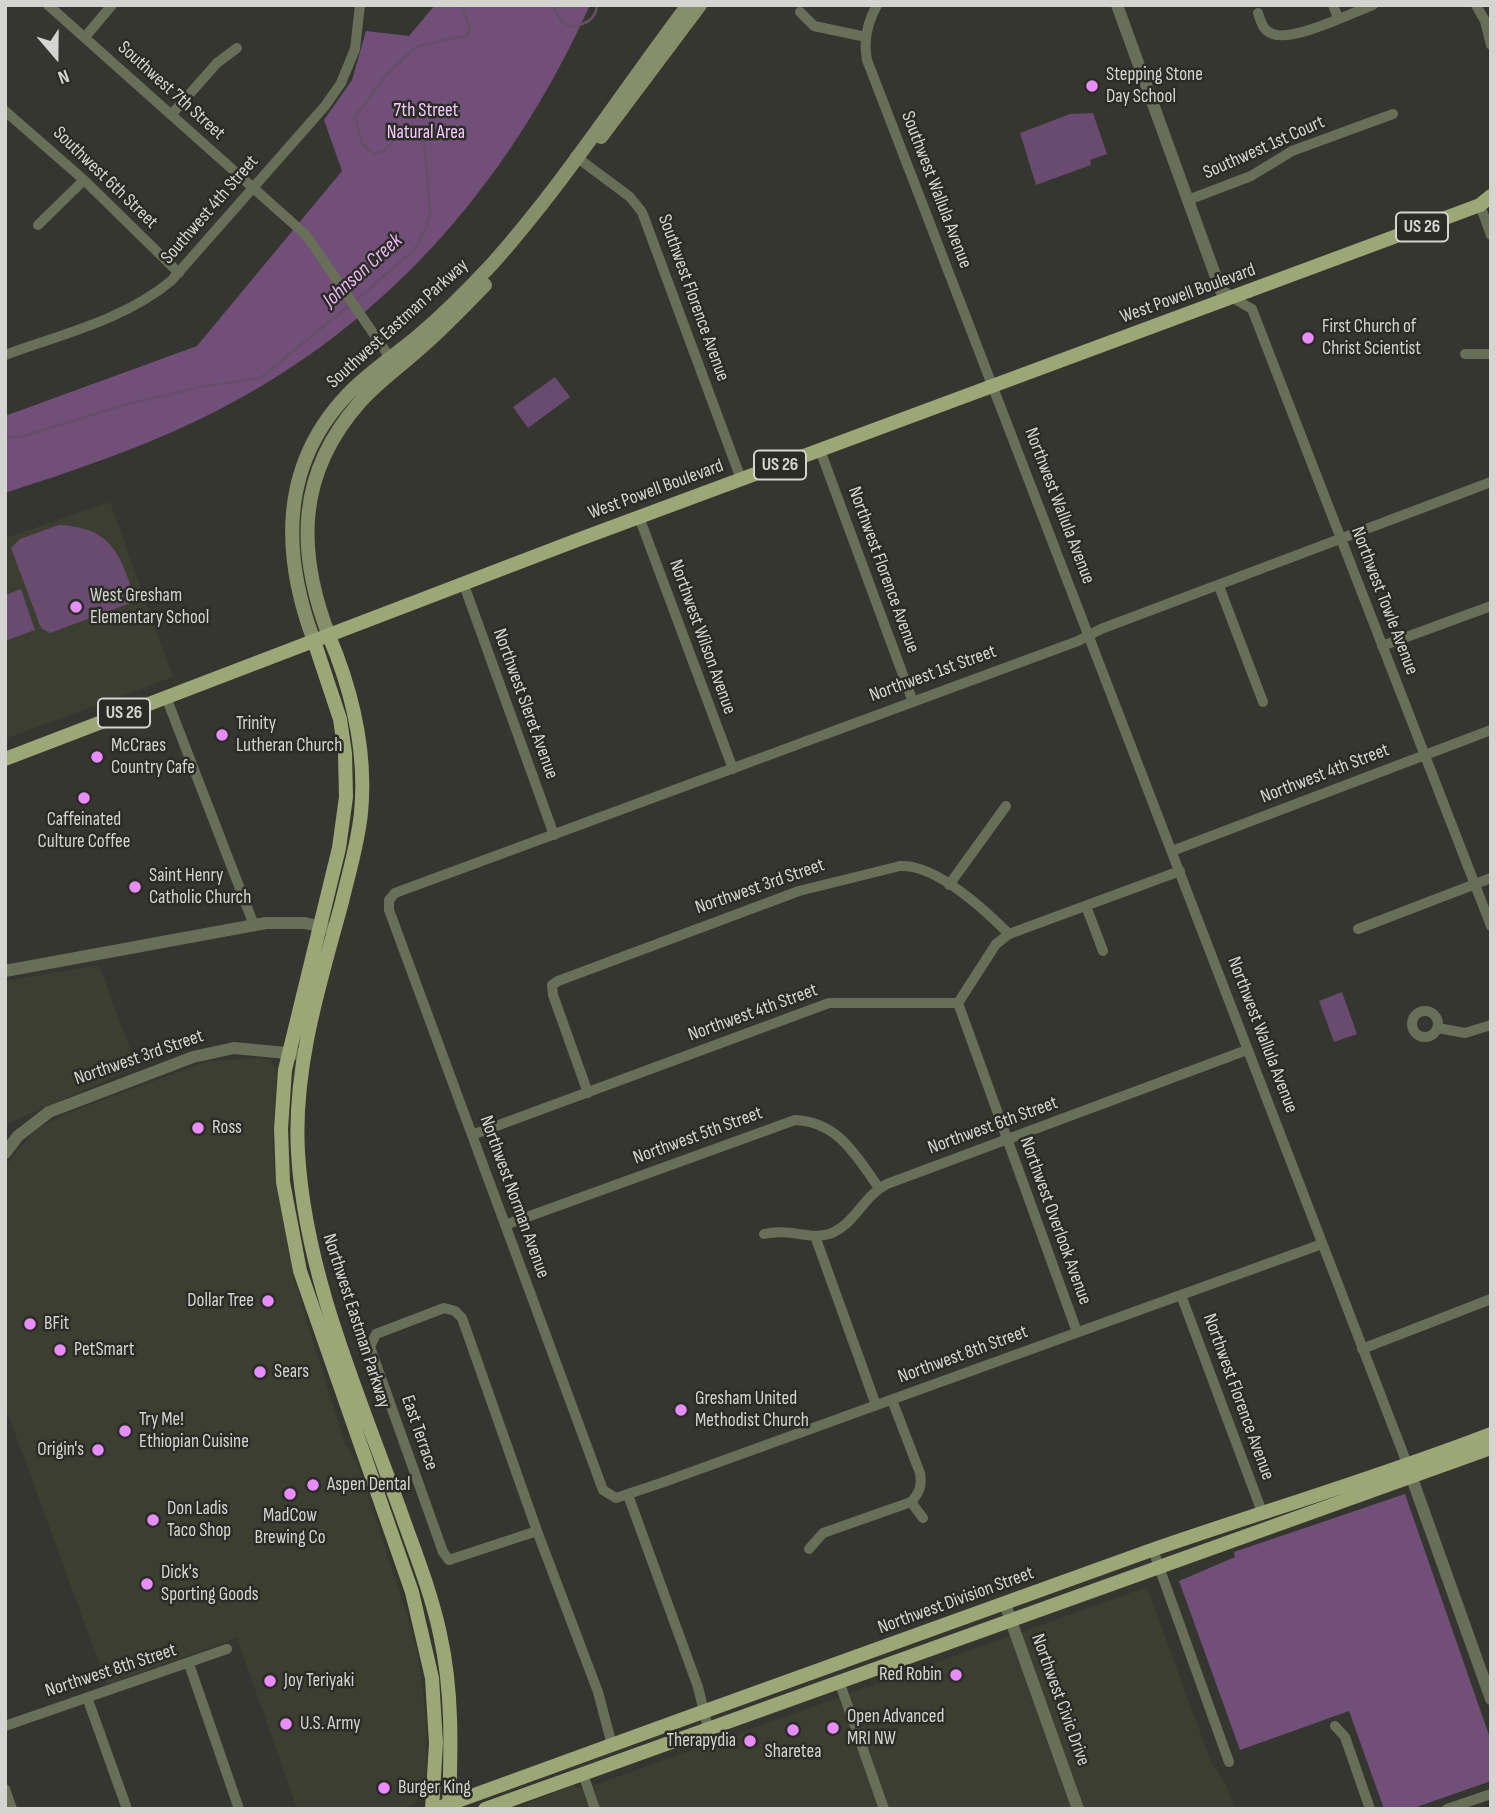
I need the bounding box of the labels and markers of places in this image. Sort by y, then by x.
place label: Stepping Stone Day School [1106,64,1203,108]
marker: Stepping Stone Day School [1084,78,1100,94]
place label: First Church of Christ Scientist [1322,316,1421,360]
marker: First Church of Christ Scientist [1300,330,1316,346]
place label: West Gresham Elementary School [90,585,209,629]
marker: West Gresham Elementary School [68,599,84,615]
place label: Trinity Lutheran Church [236,713,342,757]
marker: Trinity Lutheran Church [214,727,230,743]
place label: McCraes Country Cafe [111,735,195,779]
marker: McCraes Country Cafe [89,749,105,765]
marker: Caffeinated Culture Coffee [76,790,92,806]
place label: Caffeinated Culture Coffee [38,809,130,853]
place label: Saint Henry Catholic Church [149,865,251,909]
marker: Saint Henry Catholic Church [127,879,143,895]
place label: Ross [212,1117,242,1139]
marker: Ross [190,1120,206,1136]
place label: Dollar Tree [187,1290,254,1312]
marker: Dollar Tree [260,1293,276,1309]
place label: BFit [44,1313,69,1335]
marker: BFit [22,1316,38,1332]
place label: PetSmart [74,1339,135,1361]
marker: PetSmart [52,1342,68,1358]
place label: Sears [274,1361,309,1383]
marker: Sears [252,1364,268,1380]
place label: Gresham United Methodist Church [695,1388,809,1432]
marker: Gresham United Methodist Church [673,1402,689,1418]
place label: Try Me! Ethiopian Cuisine [139,1409,249,1453]
marker: Try Me! Ethiopian Cuisine [117,1423,133,1439]
place label: Origin's [37,1439,84,1461]
marker: Origin's [90,1442,106,1458]
place label: Aspen Dental [327,1474,410,1496]
marker: Aspen Dental [305,1477,321,1493]
marker: MadCow Brewing Co [282,1486,298,1502]
place label: Don Ladis Taco Shop [167,1498,231,1542]
place label: MadCow Brewing Co [254,1505,326,1549]
marker: Don Ladis Taco Shop [145,1512,161,1528]
place label: Dick's Sporting Goods [161,1562,259,1606]
marker: Dick's Sporting Goods [139,1576,155,1592]
place label: Red Robin [879,1664,942,1686]
marker: Red Robin [948,1667,964,1683]
place label: Joy Teriyaki [284,1670,354,1692]
marker: Joy Teriyaki [262,1673,278,1689]
place label: Open Advanced MRI NW [847,1706,944,1750]
place label: U.S. Army [300,1713,361,1735]
marker: U.S. Army [278,1716,294,1732]
marker: Open Advanced MRI NW [825,1720,841,1736]
marker: Sharetea [785,1722,801,1738]
place label: Therapydia [667,1730,736,1752]
marker: Therapydia [742,1733,758,1749]
place label: Sharetea [765,1741,821,1763]
place label: Burger King [398,1777,471,1799]
marker: Burger King [376,1780,392,1796]

